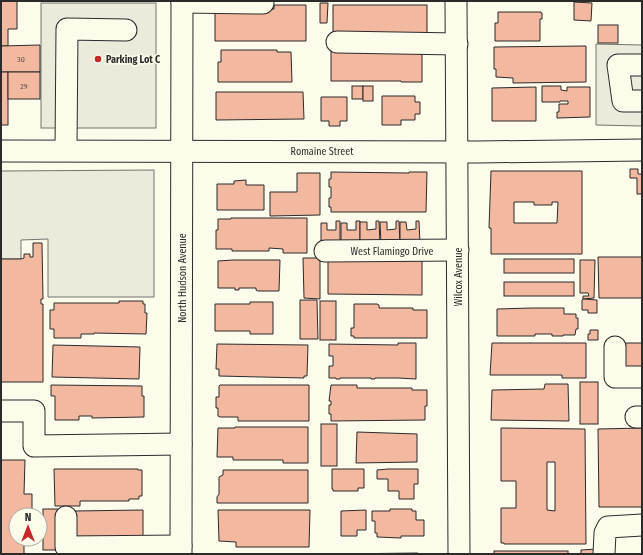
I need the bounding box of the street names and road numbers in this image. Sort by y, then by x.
street label: Romaine Street [291,146,354,158]
street label: North Hudson Avenue [177,233,189,323]
street label: West Flamingo Drive [351,246,433,258]
street label: Wilcox Avenue [453,248,465,306]

